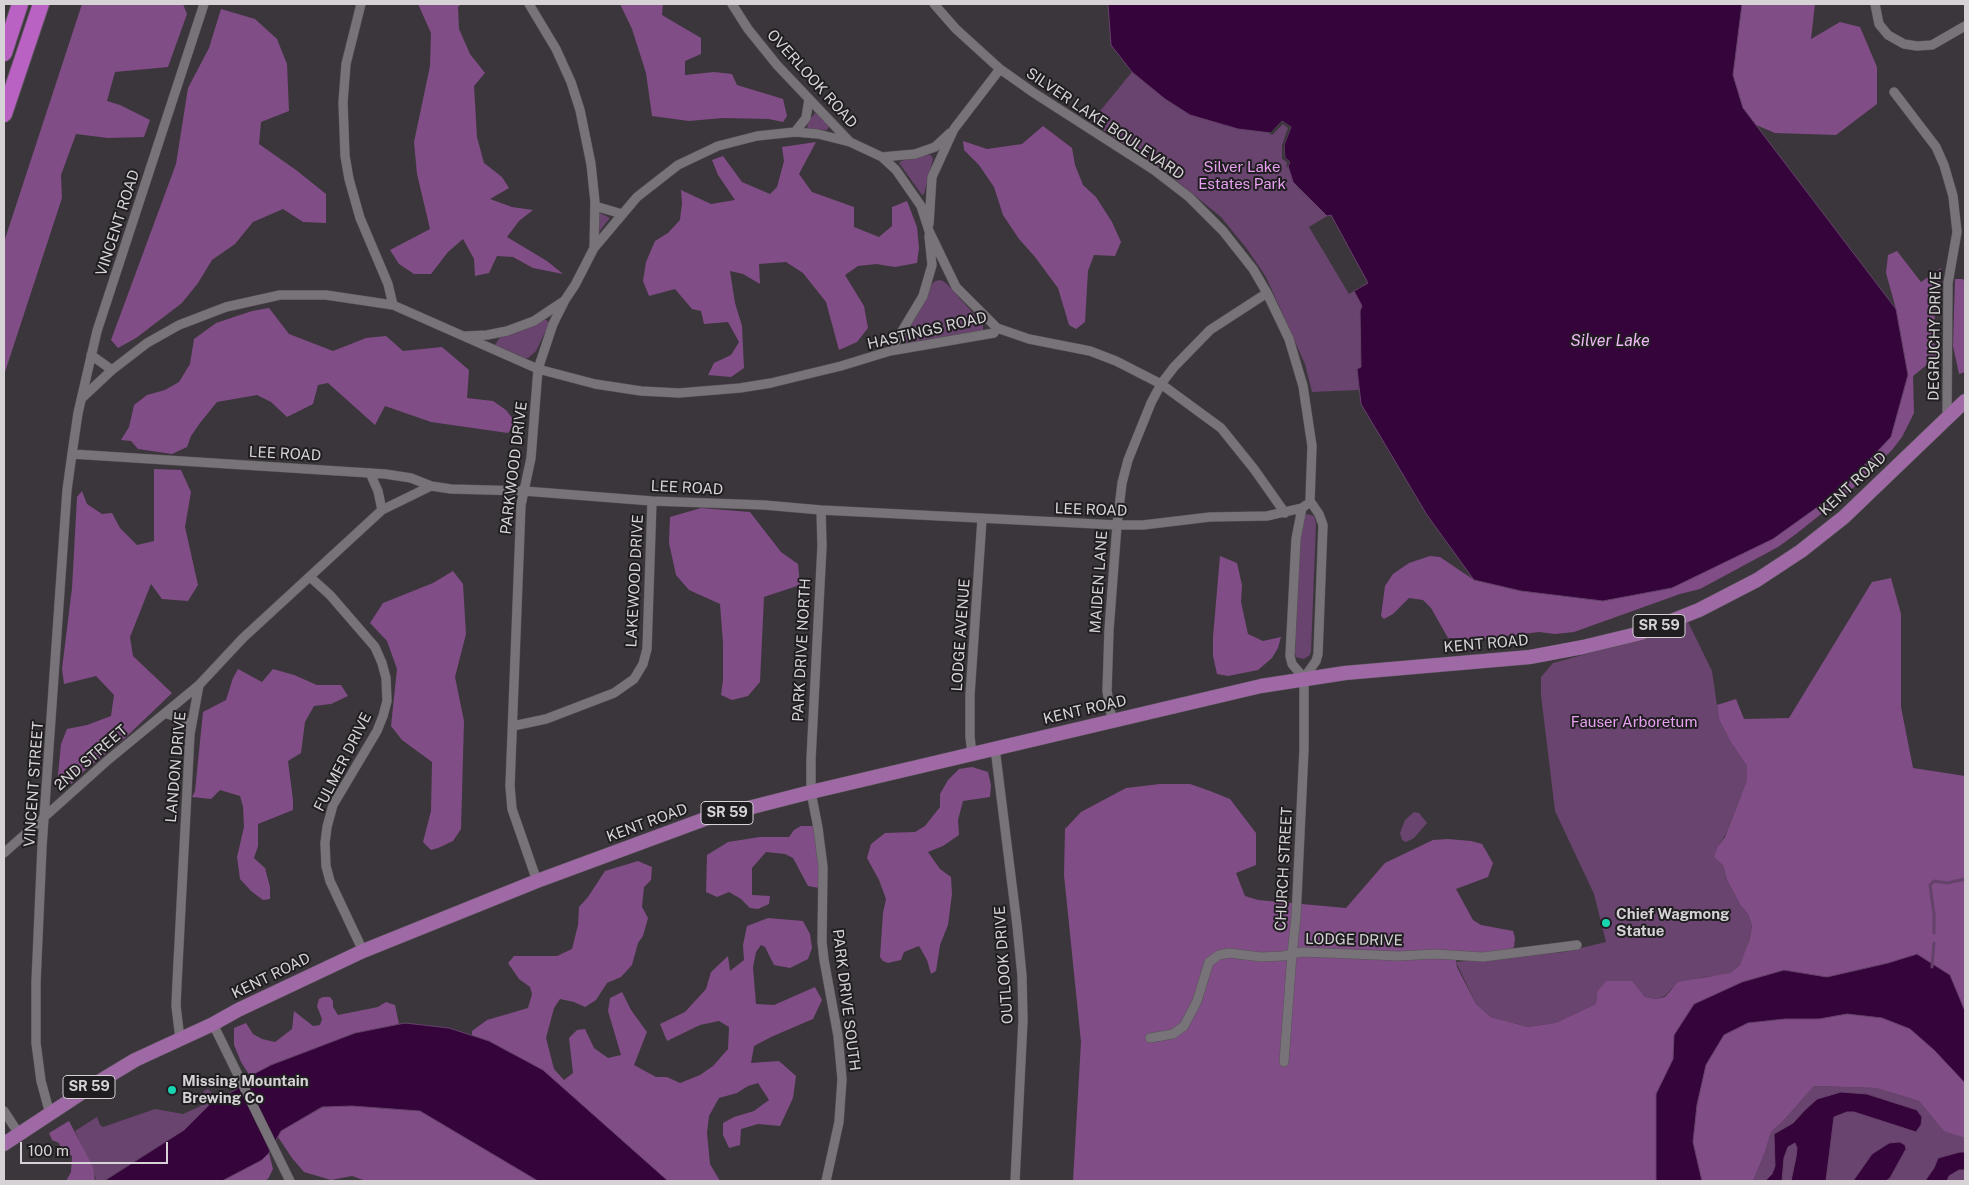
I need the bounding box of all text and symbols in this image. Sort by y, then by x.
street label: OVERLOOK ROAD [763,26,861,132]
street label: SILVER LAKE BOULEVARD [1023,64,1187,184]
park label: Silver Lake Estates Park [1198,158,1286,193]
street label: VINCENT ROAD [92,168,144,278]
street label: DEGRUCHY DRIVE [1925,271,1945,401]
street label: HASTINGS ROAD [865,308,989,354]
water label: Silver Lake [1570,331,1650,351]
street label: PARKWOOD DRIVE [497,400,531,536]
street label: LEE ROAD [248,443,322,465]
street label: KENT ROAD [1816,448,1890,520]
street label: LEE ROAD [650,477,724,499]
street label: LEE ROAD [1054,500,1128,520]
street label: LAKEWOOD DRIVE [623,514,647,648]
street label: MAIDEN LANE [1086,530,1112,634]
street label: PARK DRIVE NORTH [789,578,815,722]
street label: LODGE AVENUE [948,578,974,692]
road number: SR 59 [1633,614,1685,638]
street label: KENT ROAD [1443,631,1529,657]
street label: KENT ROAD [1042,692,1128,728]
street label: FULMER DRIVE [310,709,376,815]
street label: LANDON DRIVE [162,711,190,823]
park label: Fauser Arboretum [1571,713,1697,731]
street label: VINCENT STREET [21,721,47,847]
street label: 2ND STREET [51,721,131,795]
street label: KENT ROAD [604,800,690,846]
road number: SR 59 [701,801,753,824]
street label: CHURCH STREET [1272,806,1296,932]
street label: OUTLOOK DRIVE [991,905,1017,1025]
place label: Chief Wagmong Statue [1616,905,1729,940]
marker: Chief Wagmong Statue [1600,917,1612,929]
street label: PARK DRIVE SOUTH [828,928,864,1072]
street label: LODGE DRIVE [1305,930,1403,950]
street label: KENT ROAD [229,949,313,1003]
place label: Missing Mountain Brewing Co [182,1072,309,1107]
road number: SR 59 [63,1076,115,1098]
marker: Missing Mountain Brewing Co [166,1084,178,1096]
scale bar [22,1132,170,1164]
text: 100 m [28,1142,69,1159]

